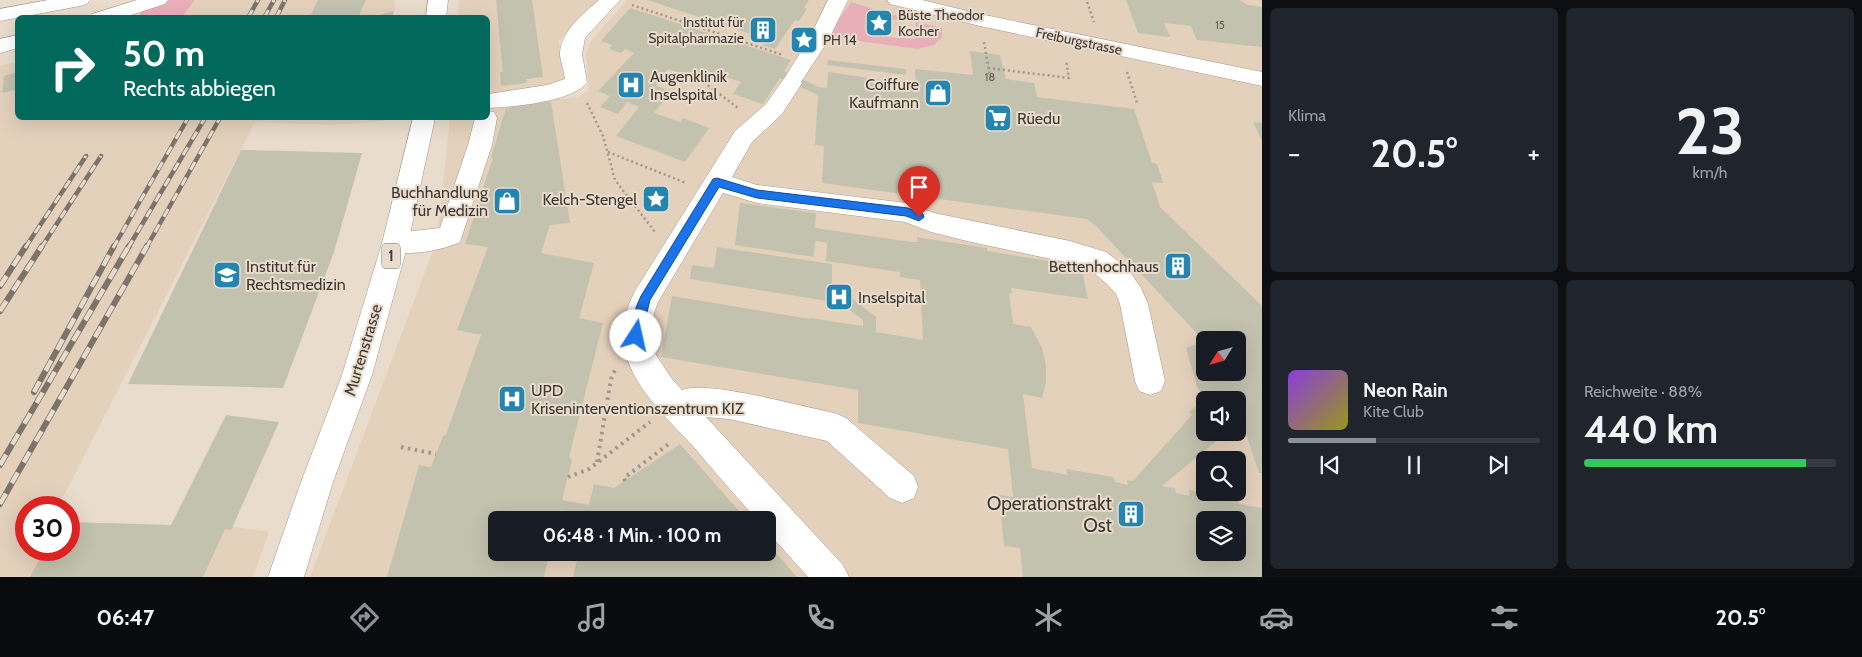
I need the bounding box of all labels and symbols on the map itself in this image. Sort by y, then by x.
place label: Büste Theodor Kocher [898,6,985,40]
place icon: Büste Theodor Kocher [864,8,894,38]
place label: Institut für Spitalpharmazie [648,13,745,47]
building icon: Institut für Spitalpharmazie [748,15,778,45]
house number: 15 [1215,18,1225,32]
street label: Freiburgstrasse [1034,23,1124,59]
place icon: PH 14 [789,25,819,55]
place label: PH 14 [823,31,857,49]
place label: Augenklinik Inselspital [650,67,728,104]
hospital icon: Augenklinik Inselspital [616,70,646,100]
house number: 18 [985,70,995,84]
place label: Coiffure Kaufmann [849,75,919,112]
shop icon: Coiffure Kaufmann [923,78,953,108]
supermarket icon: Rüedu [983,103,1013,133]
place label: Rüedu [1017,109,1060,128]
pin [898,166,940,217]
place label: Buchhandlung für Medizin [391,183,489,220]
place icon: Kelch-Stengel [641,184,671,214]
shop icon: Buchhandlung für Medizin [492,186,522,216]
place label: Kelch-Stengel [543,190,637,209]
road number: 1 [382,244,400,268]
building icon: Bettenhochhaus [1163,251,1193,281]
place label: Institut für Rechtsmedizin [246,257,346,294]
place label: Bettenhochhaus [1049,257,1159,276]
school or university icon: Institut für Rechtsmedizin [212,260,242,290]
hospital icon: Inselspital [824,282,854,312]
place label: Inselspital [858,288,925,307]
street label: Murtenstrasse [340,302,386,398]
position arrow [609,309,661,361]
north arrow [1196,331,1246,381]
place label: UPD Kriseninterventionszentrum KIZ [531,381,744,418]
hospital icon: UPD Kriseninterventionszentrum KIZ [497,384,527,414]
place label: Operationstrakt Ost [987,492,1113,537]
speed limit sign: 30 [15,496,80,561]
building icon: Operationstrakt Ost [1116,499,1146,529]

